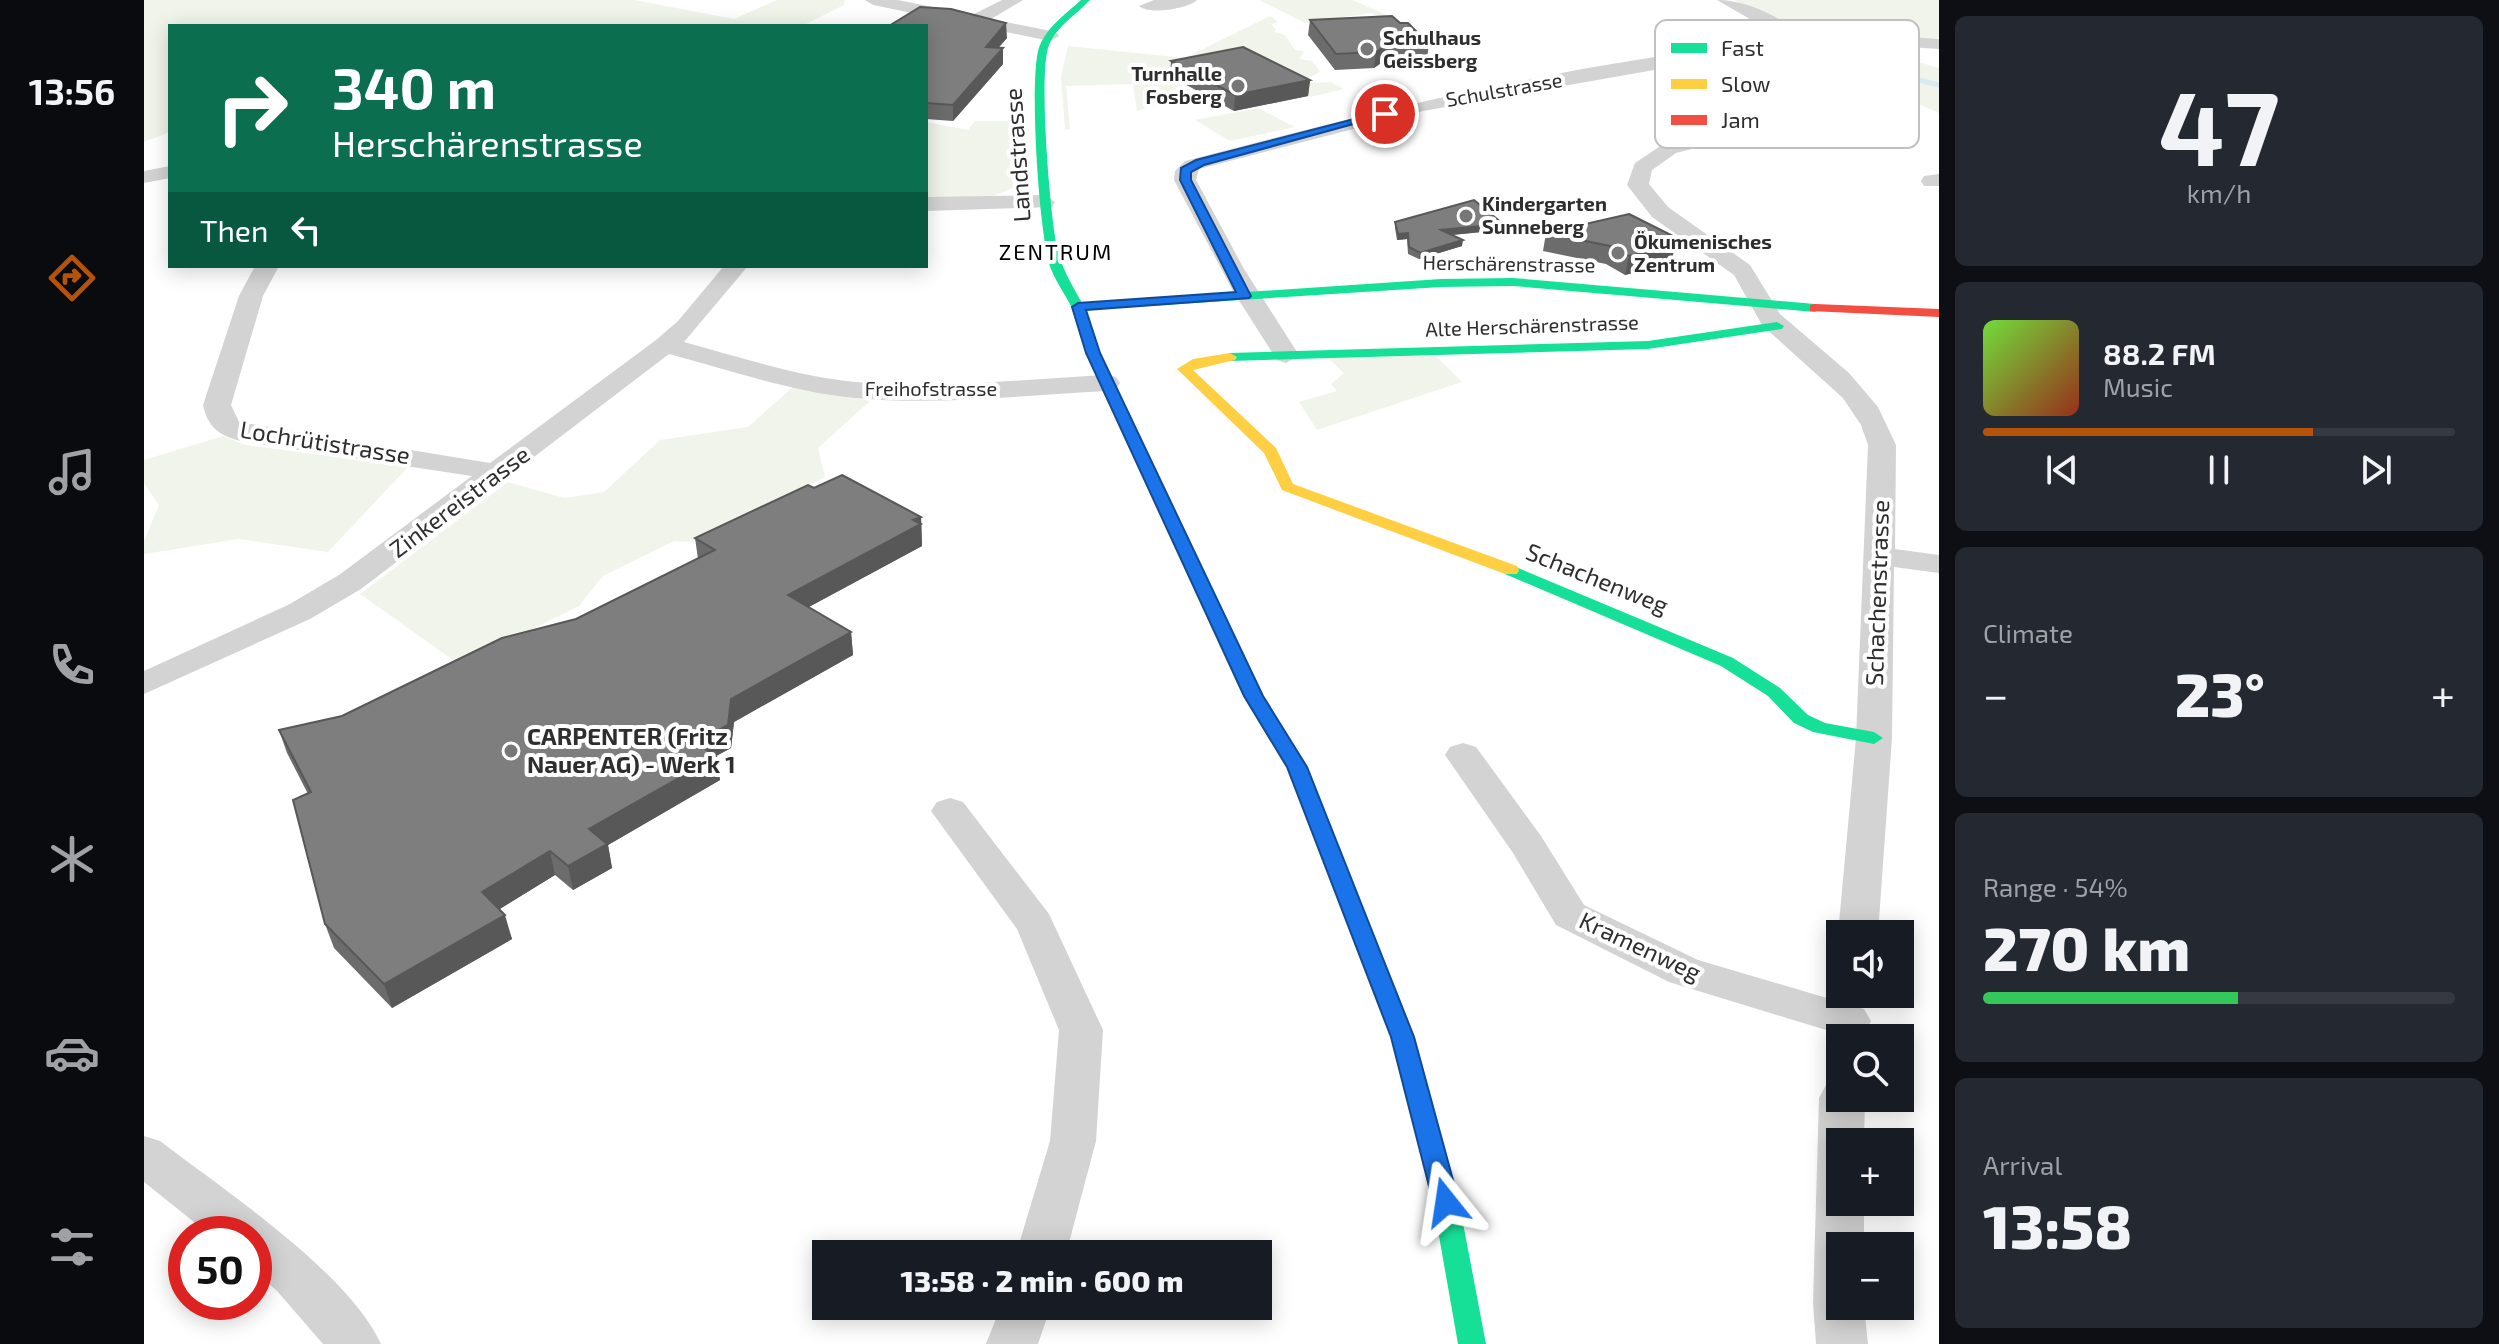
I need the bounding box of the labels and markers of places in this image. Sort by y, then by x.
place label: Schulhaus Geissberg [1383,25,1481,72]
marker: Schulhaus Geissberg [1358,40,1376,58]
place label: Turnhalle Fosberg [1131,61,1222,108]
marker: Turnhalle Fosberg [1229,77,1247,95]
pin [1351,80,1419,148]
place label: Kindergarten Sunneberg [1482,191,1607,238]
marker: Kindergarten Sunneberg [1457,207,1475,225]
place label: Ökumenisches Zentrum [1634,229,1772,276]
marker: Ökumenisches Zentrum [1609,244,1627,262]
place label: CARPENTER (Fritz Nauer AG) - Werk 1 [527,721,736,778]
marker: CARPENTER (Fritz Nauer AG) - Werk 1 [502,742,520,760]

